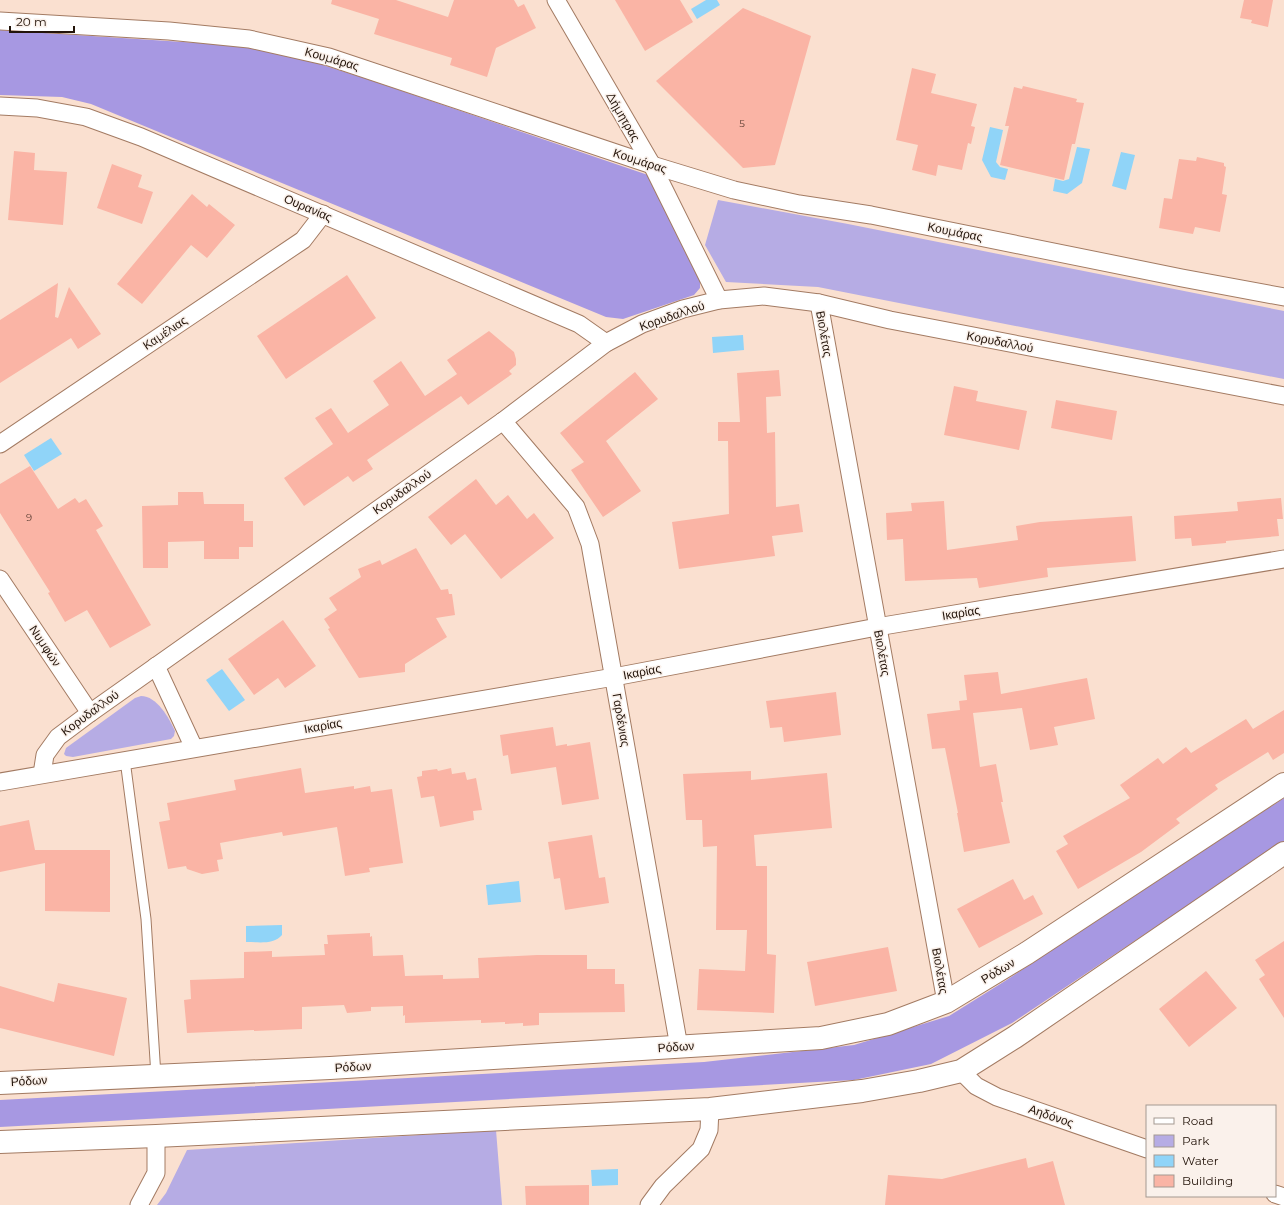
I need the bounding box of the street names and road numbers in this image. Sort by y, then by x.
street label: Κουμάρας [303,44,361,73]
street label: Δήμητρας [603,89,644,144]
street label: Κουμάρας [611,145,669,176]
street label: Ουρανίας [282,191,335,225]
street label: Κουμάρας [926,219,984,244]
street label: Κορυδαλλού [637,297,706,334]
street label: Βιολέτας [813,310,836,358]
street label: Καμέλιας [140,312,190,353]
street label: Κορυδαλλού [965,328,1035,355]
street label: Κορυδαλλού [370,466,434,517]
street label: Ικαρίας [941,602,981,623]
street label: Νυμφών [26,622,65,669]
street label: Βιολέτας [871,629,894,677]
street label: Ικαρίας [622,660,662,683]
street label: Κορυδαλλού [58,687,122,739]
street label: Γαρδένιας [609,692,634,748]
street label: Ικαρίας [303,715,343,736]
street label: Βιολέτας [929,947,952,995]
street label: Ρόδων [978,955,1017,986]
street label: Ρόδων [657,1038,695,1055]
street label: Ρόδων [334,1058,372,1075]
street label: Ρόδων [10,1072,48,1089]
street label: Αηδόνος [1027,1101,1076,1130]

